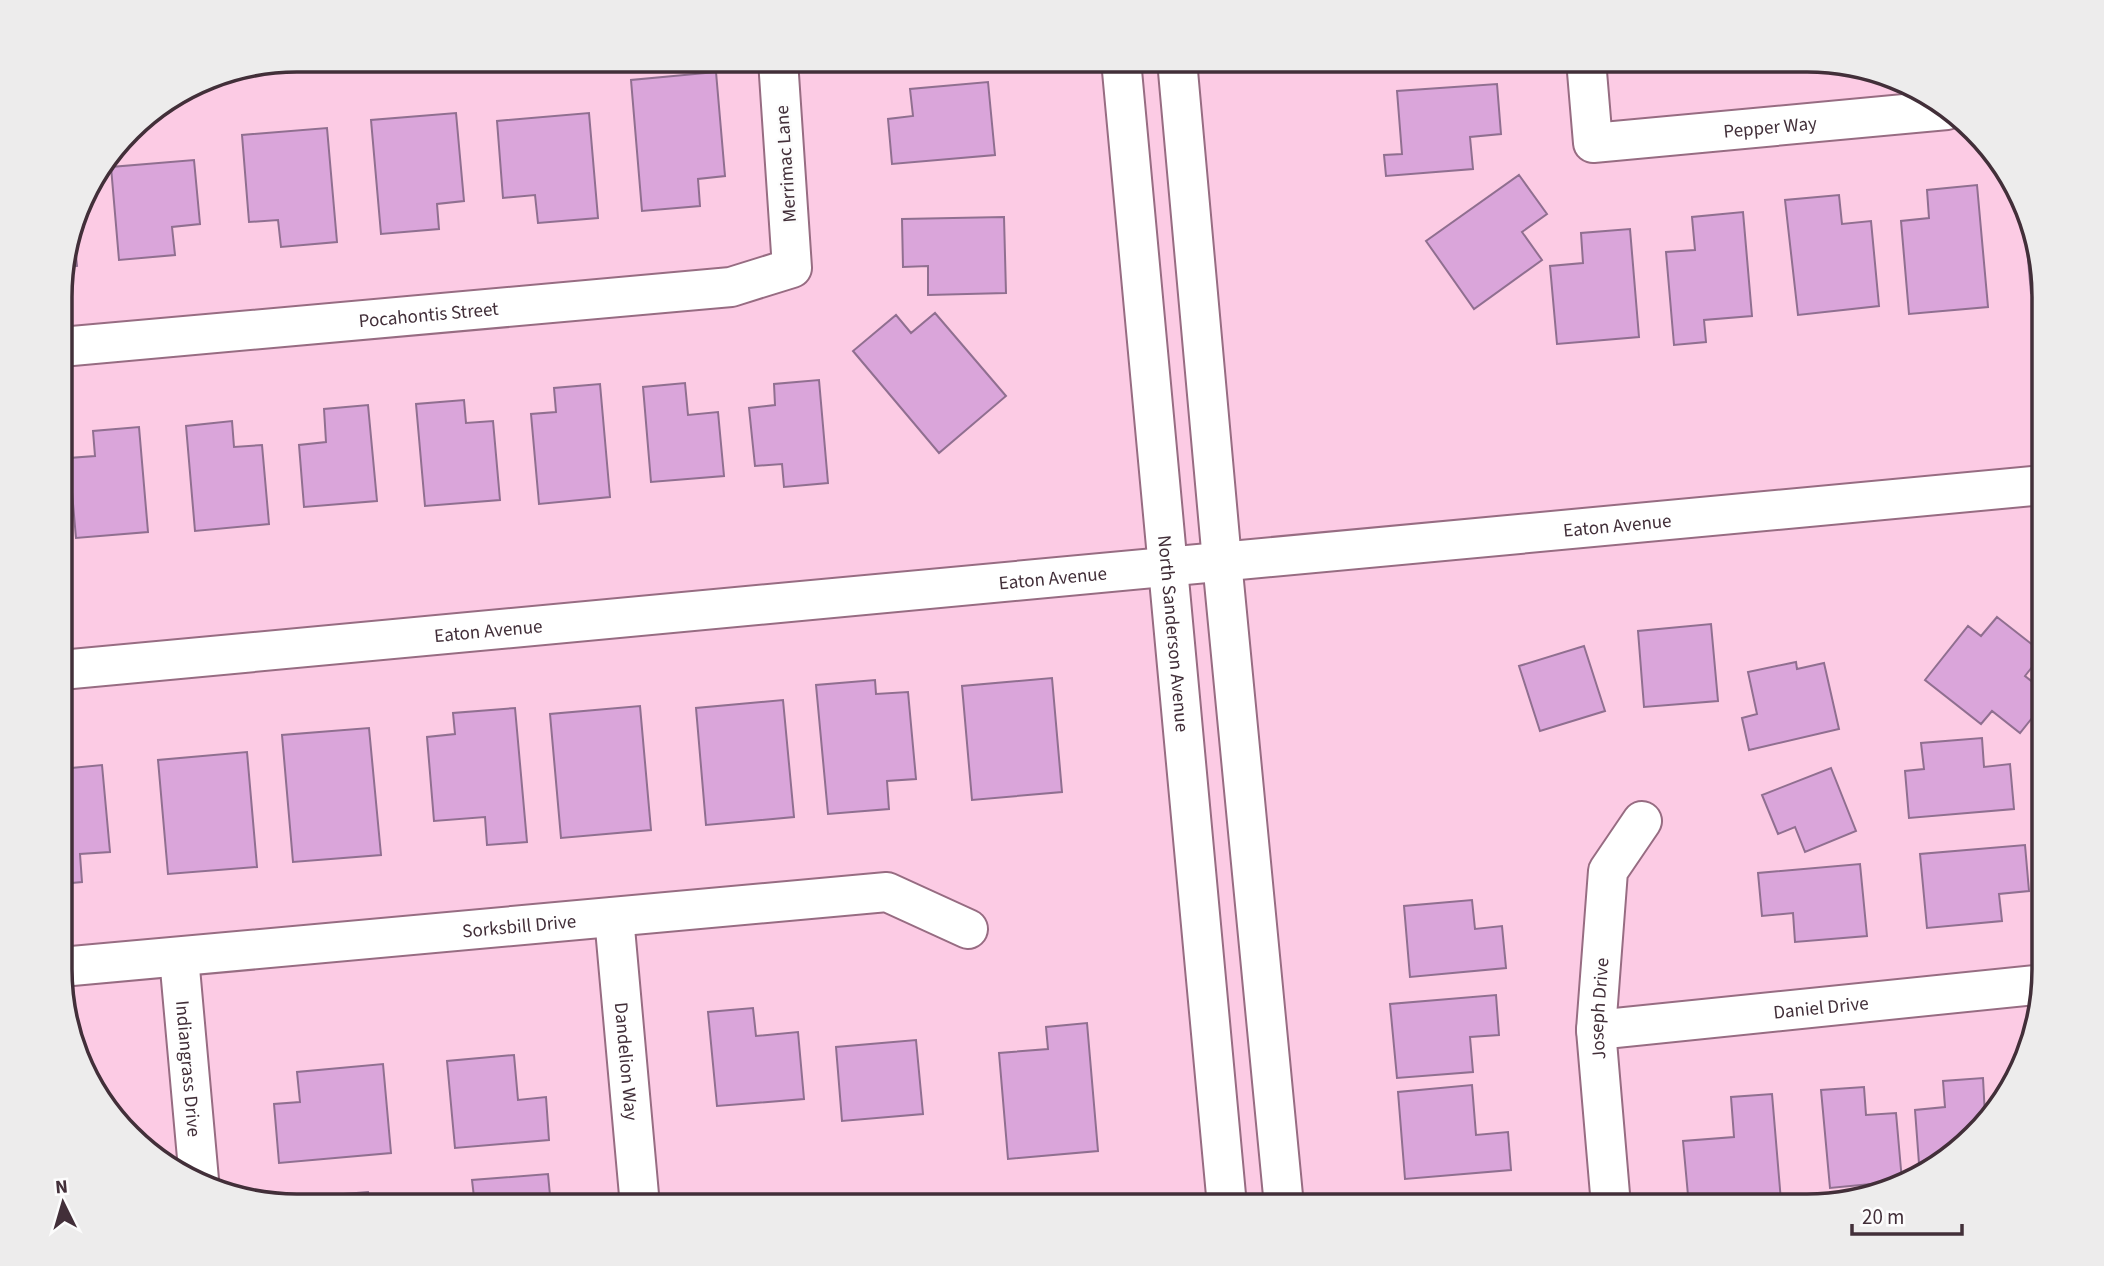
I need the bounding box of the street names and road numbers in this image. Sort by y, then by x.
street label: Merrimac Lane [769,104,804,223]
street label: Pepper Way [1722,110,1818,146]
street label: Pocahontis Street [358,296,500,335]
street label: Eaton Avenue [1562,508,1673,545]
street label: North Sanderson Avenue [1150,534,1195,733]
street label: Eaton Avenue [997,560,1108,597]
street label: Eaton Avenue [433,613,544,650]
street label: Sorksbill Drive [461,908,577,946]
street label: Joseph Drive [1584,957,1616,1061]
street label: Daniel Drive [1772,990,1870,1027]
street label: Indiangrass Drive [168,999,207,1138]
street label: Dandelion Way [607,1001,644,1122]

